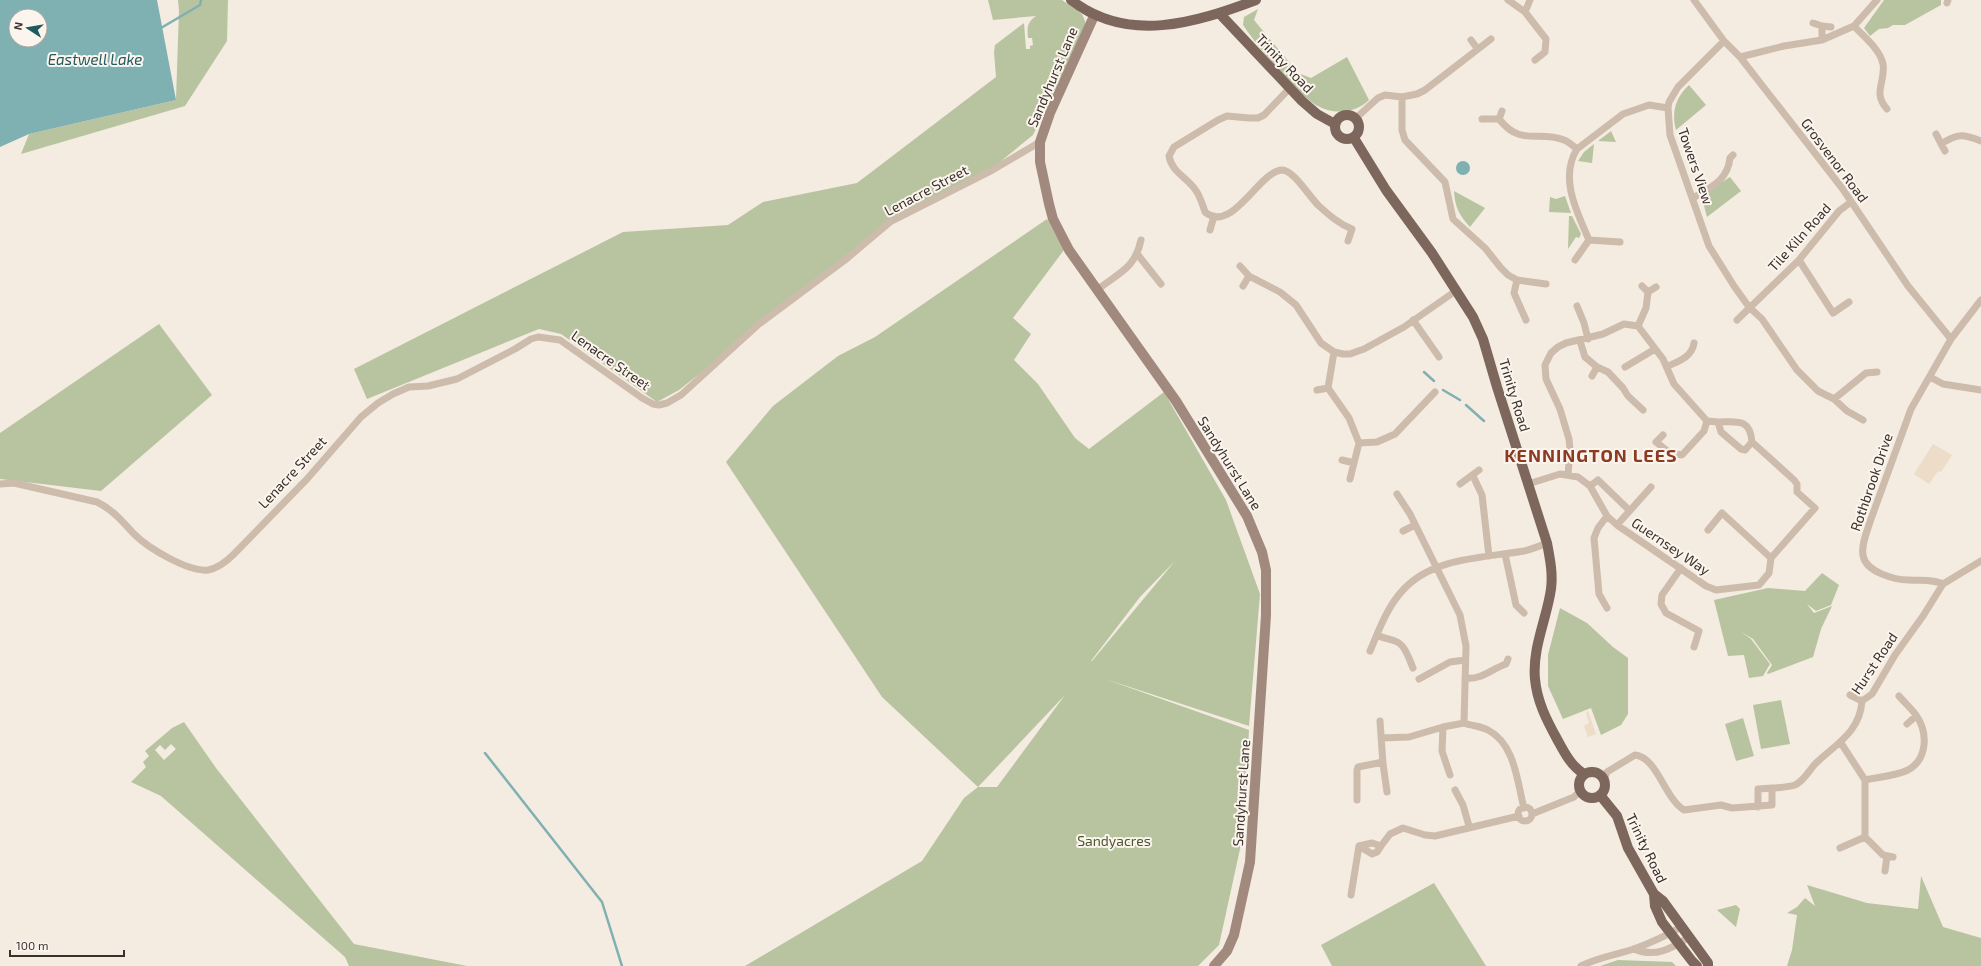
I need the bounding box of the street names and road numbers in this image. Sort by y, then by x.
street label: Sandyhurst Lane [1023,24,1081,130]
street label: Trinity Road [1253,30,1317,96]
street label: Grosvenor Road [1798,115,1872,205]
street label: Towers View [1675,125,1717,207]
street label: Lenacre Street [881,161,971,219]
street label: Tile Kiln Road [1764,199,1834,275]
street label: Lenacre Street [568,327,654,393]
street label: Trinity Road [1496,356,1534,434]
street label: Sandyhurst Lane [1194,413,1266,513]
street label: Rothbrook Drive [1846,431,1896,533]
street label: Lenacre Street [254,432,330,512]
street label: Guernsey Way [1629,514,1714,579]
street label: Hurst Road [1847,629,1901,697]
street label: Sandyhurst Lane [1229,739,1253,847]
street label: Trinity Road [1623,810,1671,886]

